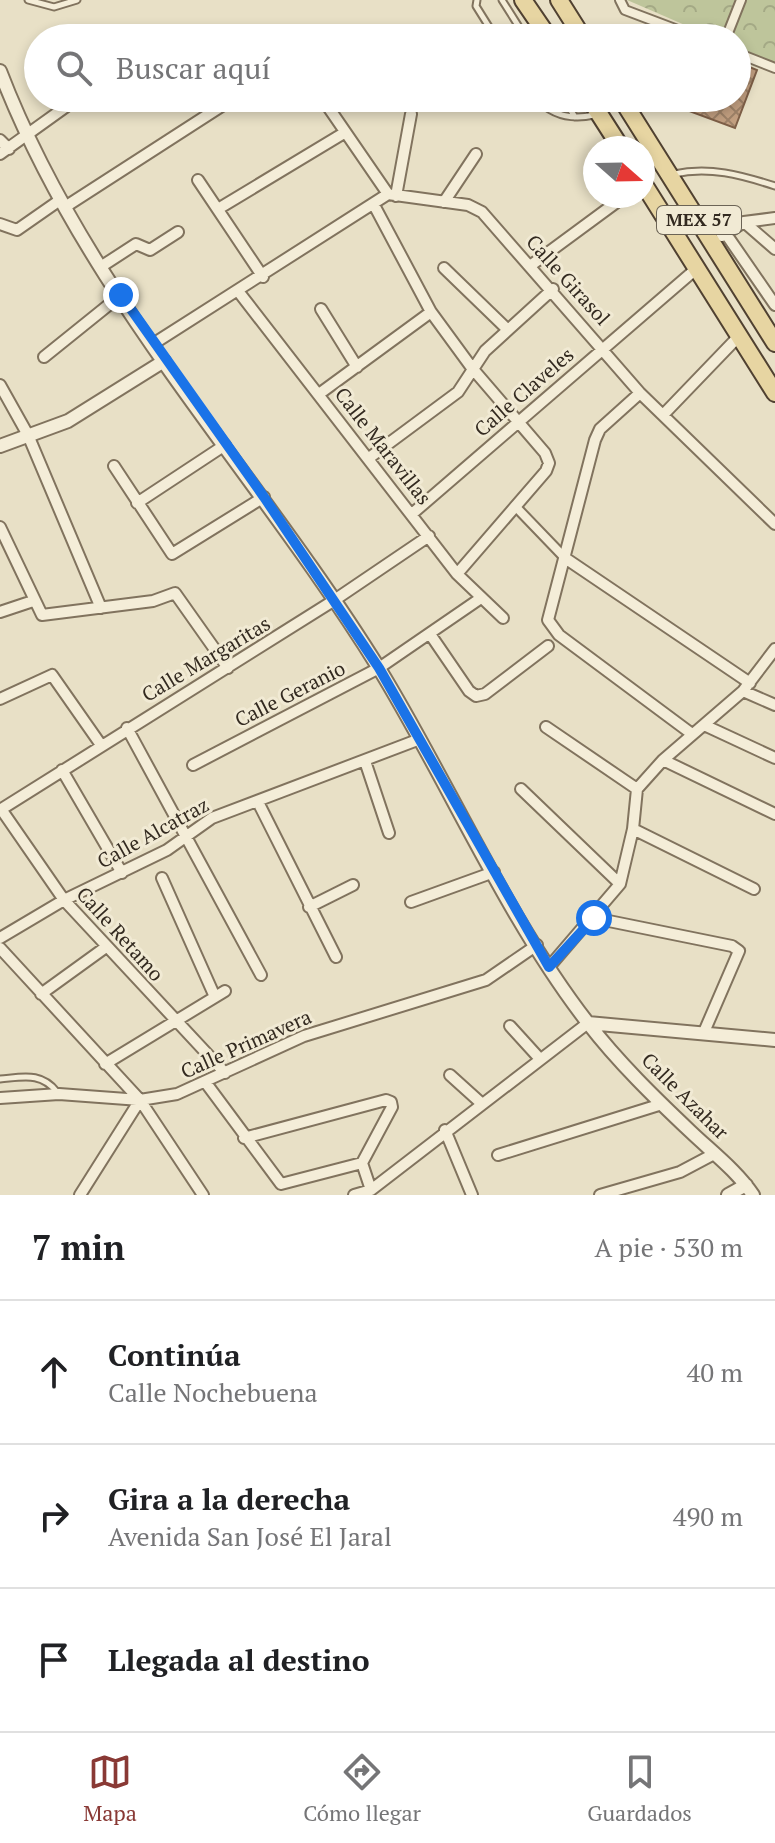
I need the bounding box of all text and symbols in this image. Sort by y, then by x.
search box [24,24,751,112]
icon: search [52,46,96,90]
text: Buscar aquí [116,48,270,88]
north arrow [583,136,655,208]
road number: MEX 57 [657,206,741,234]
street label: Calle Girasol [520,229,616,331]
route end [103,277,139,313]
street label: Calle Claveles [468,341,579,442]
street label: Calle Maravillas [329,381,438,510]
street label: Calle Margaritas [136,610,275,708]
street label: Calle Geranio [230,654,350,733]
street label: Calle Alcatraz [92,791,213,874]
street label: Calle Retamo [71,881,170,987]
route start [576,900,612,936]
street label: Calle Primavera [176,1003,315,1084]
street label: Calle Azahar [636,1046,735,1145]
text: 7 min [32,1225,125,1270]
text: A pie · 530 m [595,1230,743,1264]
text: Continúa [108,1335,241,1375]
icon: ahead [32,1350,76,1394]
text: 40 m [687,1355,743,1389]
text: Calle Nochebuena [108,1375,318,1409]
text: Gira a la derecha [108,1479,350,1519]
icon: right [32,1494,76,1538]
text: 490 m [673,1499,743,1533]
text: Avenida San José El Jaral [108,1519,392,1553]
icon: arrive [32,1638,76,1682]
text: Llegada al destino [108,1640,369,1680]
tab: Mapa [83,1750,137,1827]
tab: Cómo llegar [303,1750,421,1827]
tab: Guardados [587,1750,692,1827]

